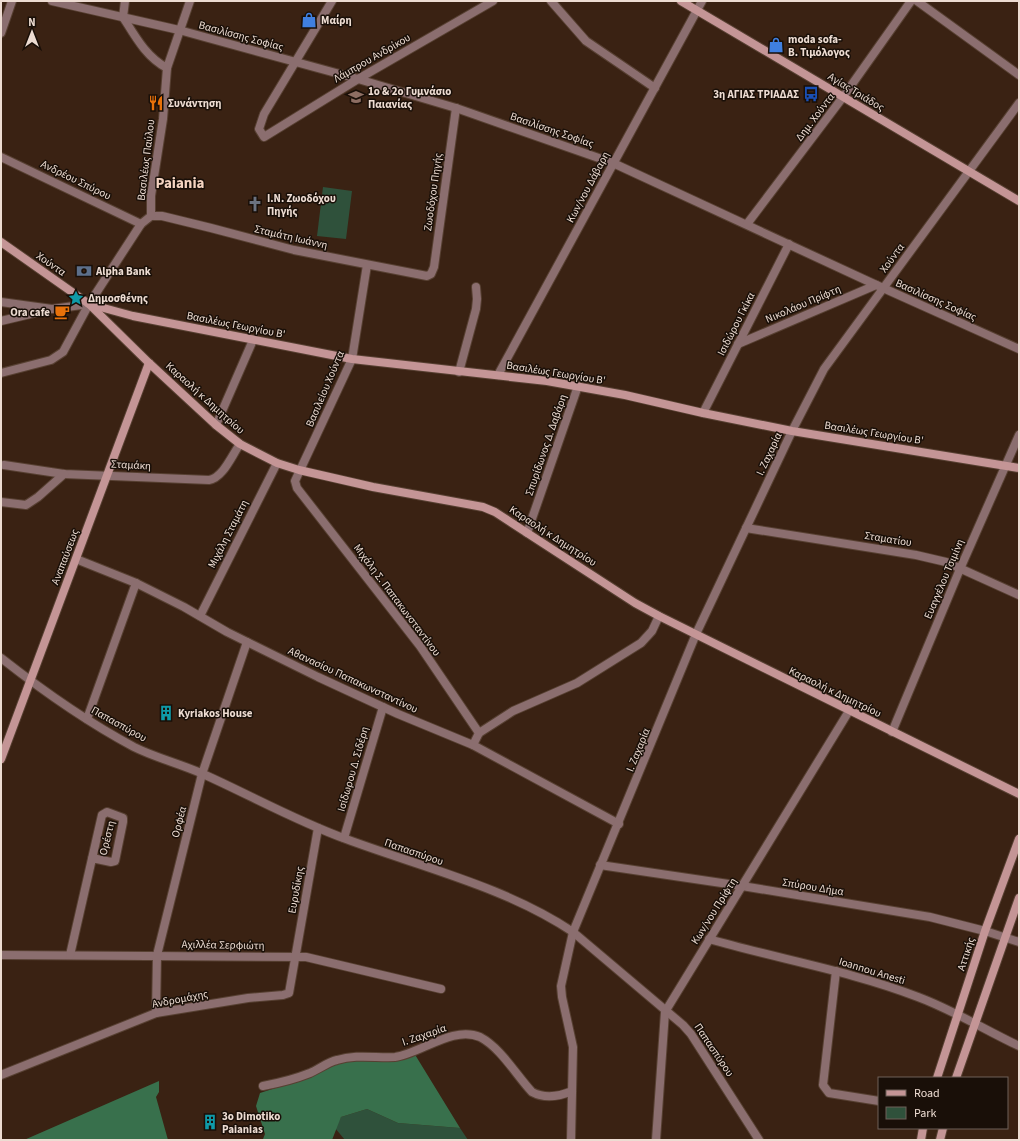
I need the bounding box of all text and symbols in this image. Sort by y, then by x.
shop icon: Μαίρη [300,11,318,29]
north arrow [12,12,52,52]
place label: Μαίρη [321,13,352,28]
text: N [28,15,36,30]
street label: Βασιλίσσης Σοφίας [197,17,285,55]
street label: Λάμπρου Ανδρίκου [331,30,413,86]
place label: moda sofa- Β. Τιμόλογος [788,32,850,60]
shop icon: moda sofa- Β. Τιμόλογος [767,36,785,54]
street label: Αγίας Τριάδος [825,69,887,115]
place label: 1ο & 2ο Γυμνάσιο Παιανίας [368,84,451,112]
bus stop icon: 3η ΑΓΙΑΣ ΤΡΙΑΔΑΣ [802,85,820,103]
place label: 3η ΑΓΙΑΣ ΤΡΙΑΔΑΣ [713,87,799,102]
school or university icon: 1ο & 2ο Γυμνάσιο Παιανίας [347,88,365,106]
street label: Δημ. Χούντα [792,90,838,144]
restaurant icon: Συνάντηση [147,94,165,112]
place label: Συνάντηση [168,96,222,111]
street label: Βασιλίσσης Σοφίας [508,109,596,151]
street label: Βασιλέως Παύλου [134,118,158,202]
street label: Κων/νου Δάβαρη [563,149,613,225]
street label: Ζωοδόχου Πηγής [420,152,446,232]
street label: Ανδρέου Σπύρου [38,156,114,204]
district label: Paiania [155,173,205,194]
place label: Ι.Ν. Ζωοδόχου Πηγής [267,191,336,219]
church icon: Ι.Ν. Ζωοδόχου Πηγής [246,195,264,213]
street label: Σταμάτη Ιωάννη [253,221,329,253]
street label: Χούντα [876,240,908,276]
street label: Χούντα [33,248,69,280]
bank icon: Alpha Bank [75,262,93,280]
place label: Alpha Bank [95,264,151,279]
street label: Βασιλίσσης Σοφίας [893,275,979,325]
street label: Νικολάου Πρίφτη [763,281,843,327]
place icon: Δημοσθένης [67,289,85,307]
street label: Ισιδώρου Γκίκα [714,290,758,358]
place label: Δημοσθένης [88,291,148,306]
cafe icon: Ora cafe [53,303,71,321]
place label: Ora cafe [10,305,50,320]
street label: Βασιλέως Γεωργίου Β' [185,308,287,342]
street label: Βασιλείου Χούντα [302,349,348,429]
street label: Βασιλέως Γεωργίου Β' [505,358,607,388]
street label: Καραολή κ Δημητρίου [162,359,248,437]
street label: Σπυρίδωνος Δ. Δαβάρη [522,392,570,498]
street label: Βασιλέως Γεωργίου Β' [823,418,925,448]
street label: Ι. Ζαχαρία [752,430,786,478]
street label: Σταμάκη [111,456,151,474]
street label: Μιχάλη Σταμάτη [204,497,252,571]
street label: Καραολή κ Δημητρίου [506,502,600,570]
street label: Αναπαύσεως [48,527,83,587]
street label: Σταματίου [863,528,913,550]
street label: Ευαγγέλου Τσιμίνη [920,537,968,621]
street label: Μιχάλη Σ. Παπακωνσταντίνου [350,541,444,659]
street label: Αθανασίου Παπακωνσταντίνου [286,643,420,717]
street label: Καραολή κ Δημητρίου [786,663,884,721]
street label: Παπασπύρου [89,703,149,745]
building icon: Kyriakos House [157,704,175,722]
place label: Kyriakos House [178,706,253,721]
street label: Ισίδωρου Δ. Σιδέρη [334,725,372,813]
street label: Ι. Ζαχαρία [622,726,654,774]
street label: Ορφέα [168,805,190,839]
street label: Ορέστη [95,819,119,857]
street label: Παπασπύρου [383,835,445,869]
street label: Ευρυδίκης [284,865,308,915]
street label: Κων/νου Πρίφτη [688,875,740,947]
street label: Σπύρου Δήμα [781,875,845,899]
street label: Αττικής [954,935,979,973]
street label: Αχιλλέα Σερφιώτη [181,937,265,953]
street label: Ioannou Anesti [837,954,907,988]
street label: Ανδρομάχης [151,986,210,1012]
street label: Ι. Ζαχαρία [400,1020,448,1050]
street label: Παπασπύρου [691,1020,737,1080]
legend [878,1077,1008,1129]
text: Road [914,1085,940,1102]
text: Park [914,1105,936,1122]
place label: 3o Dimotiko Paianias [222,1109,280,1137]
building icon: 3o Dimotiko Paianias [201,1113,219,1131]

